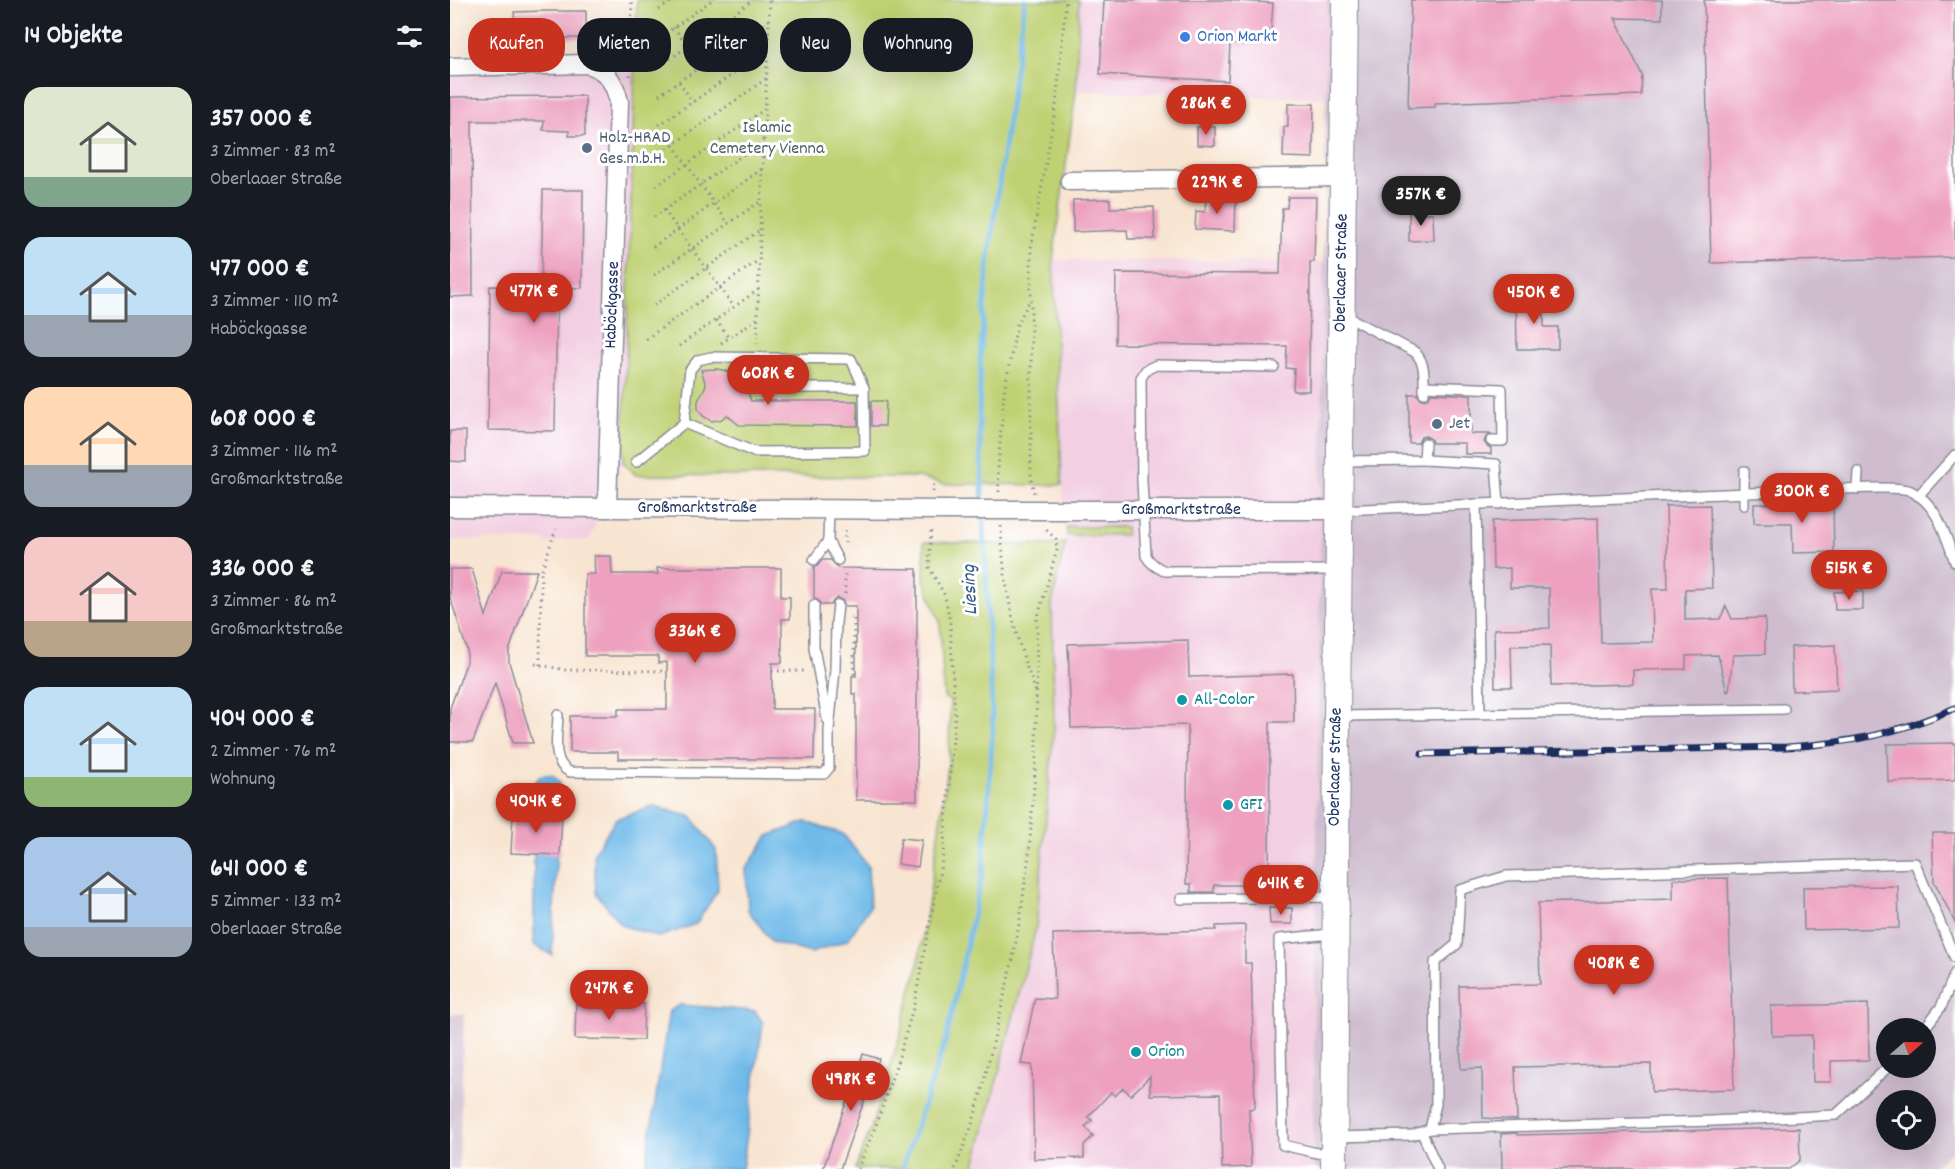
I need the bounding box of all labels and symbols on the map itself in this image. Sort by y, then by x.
place label: Orion Markt [1197,25,1278,50]
marker: Orion Markt [1178,30,1192,44]
pin: 286K € [1157,85,1255,136]
park label: Islamic Cemetery Vienna [710,116,825,162]
place label: Holz-HRAD Ges.m.b.H. [599,126,671,172]
marker: Holz-HRAD Ges.m.b.H. [580,141,594,155]
pin: 229K € [1168,164,1266,215]
pin: 357K € [1372,176,1470,227]
street label: Oberlaaer Straße [1328,213,1356,333]
street label: Haböckgasse [599,261,627,349]
pin: 477K € [485,273,583,324]
pin: 450K € [1485,274,1583,325]
pin: 608K € [719,355,817,406]
place label: Jet [1449,412,1470,437]
marker: Jet [1430,417,1444,431]
pin: 300K € [1753,473,1851,524]
street label: Großmarktstraße [637,496,757,521]
street label: Großmarktstraße [1121,498,1241,523]
pin: 515K € [1800,550,1898,601]
water label: Liesing [956,563,986,616]
pin: 336K € [646,613,744,664]
place label: All-Color [1194,688,1255,713]
marker: All-Color [1175,693,1189,707]
street label: Oberlaaer Straße [1322,707,1350,827]
pin: 404K € [487,783,585,834]
place label: GFI [1240,793,1263,818]
marker: GFI [1221,798,1235,812]
pin: 641K € [1232,865,1330,916]
pin: 408K € [1565,945,1663,996]
pin: 247K € [560,970,658,1021]
north arrow [1876,1018,1936,1078]
place label: Orion [1148,1040,1185,1065]
marker: Orion [1129,1045,1143,1059]
pin: 498K € [802,1061,900,1112]

